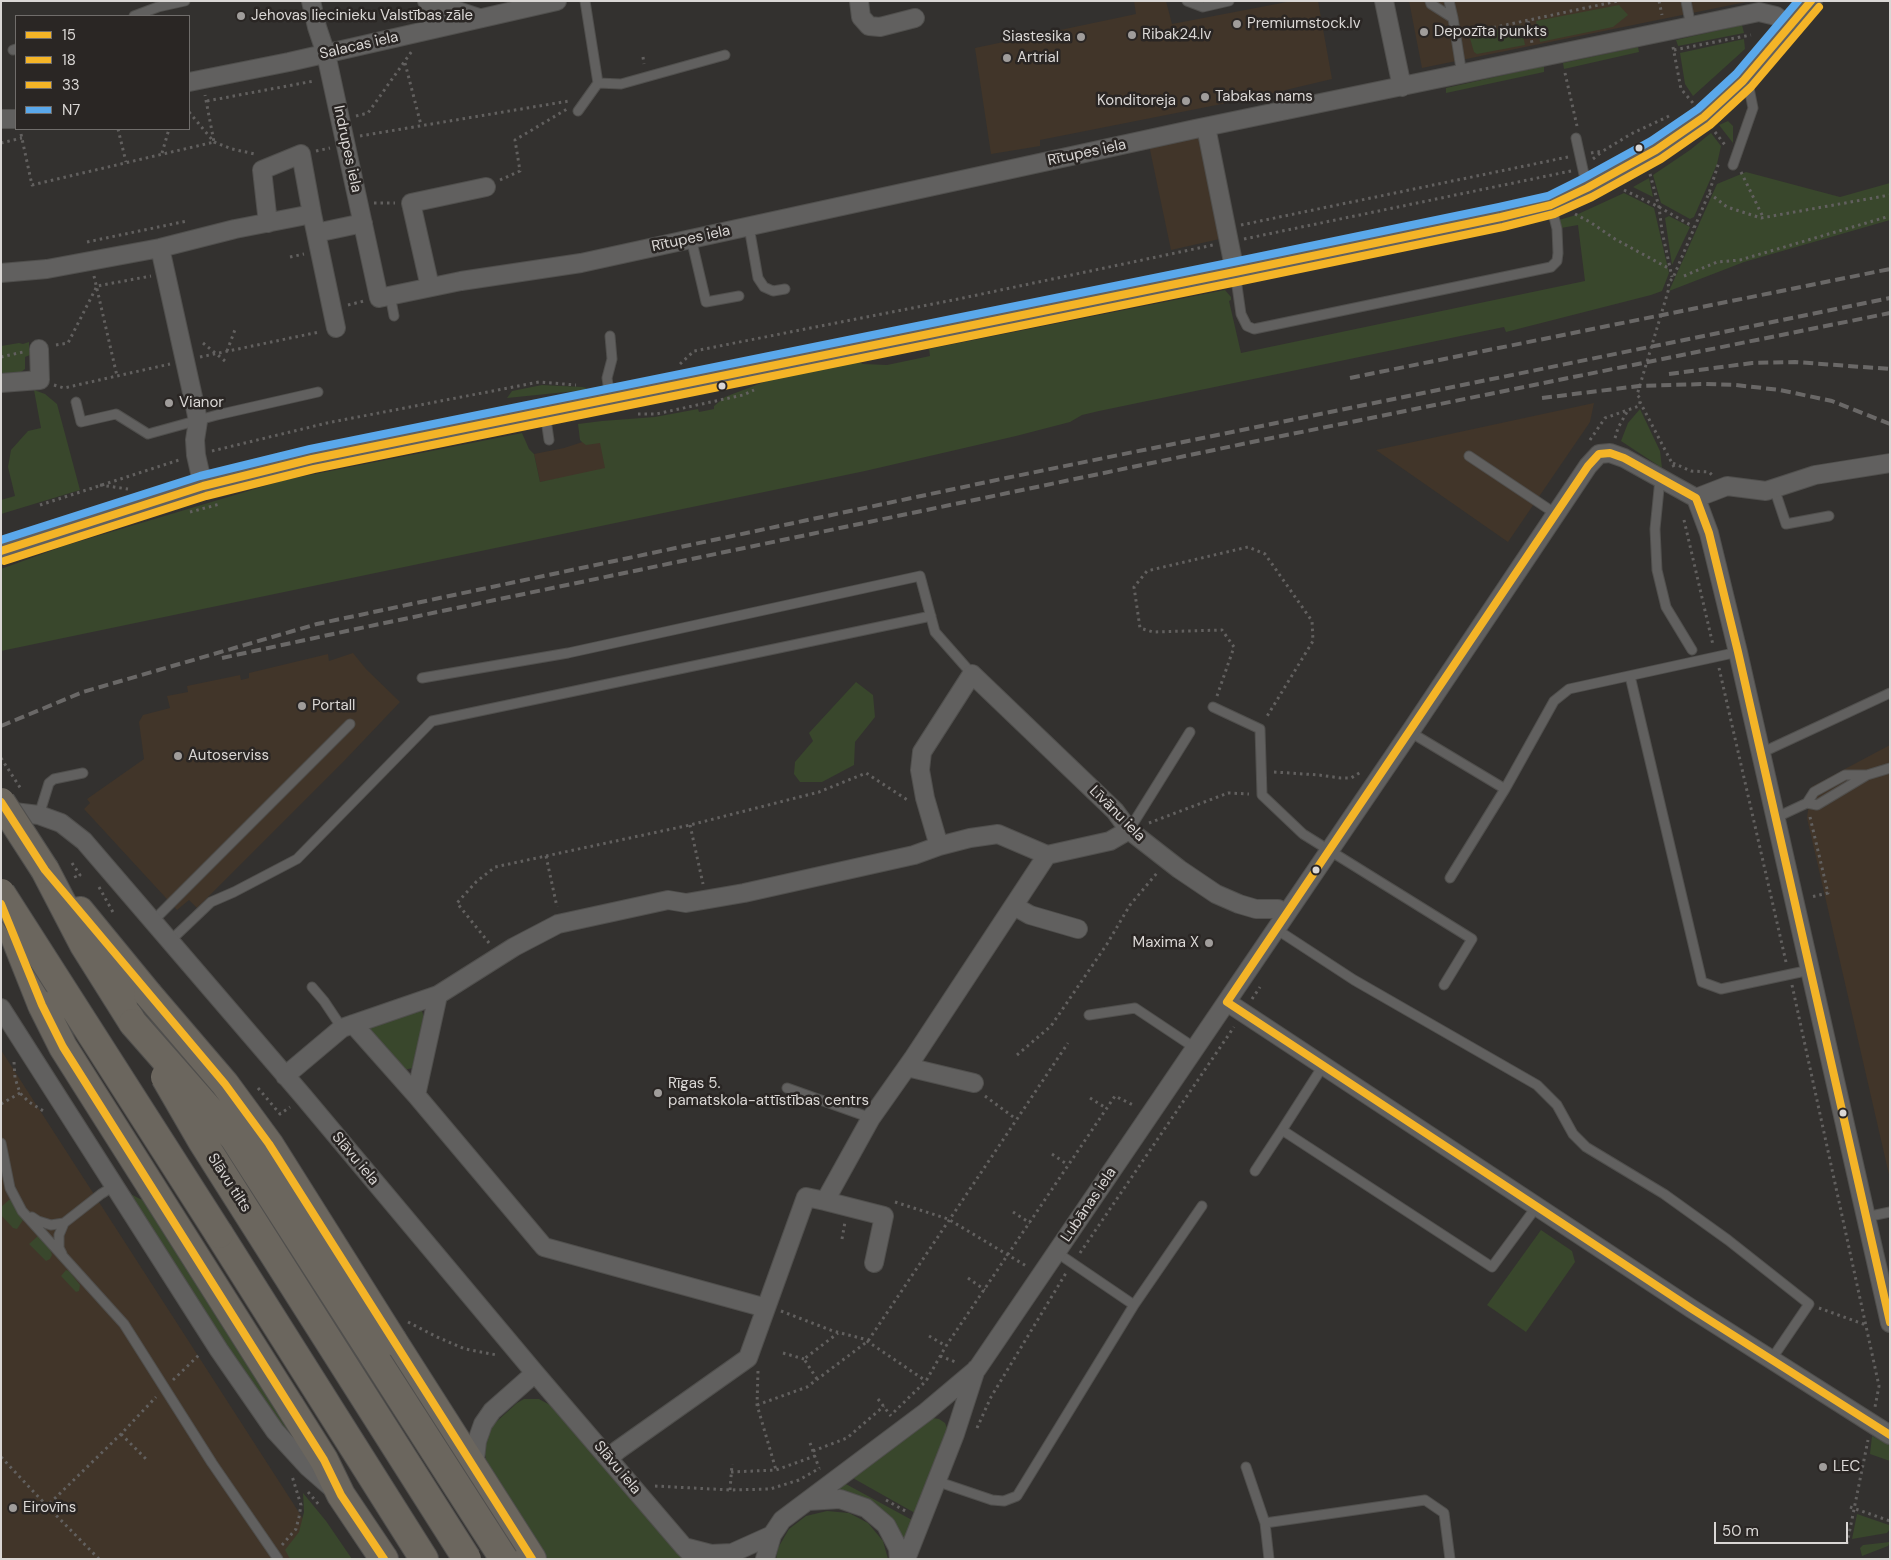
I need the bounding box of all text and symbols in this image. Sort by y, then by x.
place label: Jehovas liecinieku Valstības zāle [251,7,473,25]
marker: Jehovas liecinieku Valstības zāle [235,10,247,22]
legend [15,15,190,130]
place label: Premiumstock.lv [1247,15,1361,33]
marker: Premiumstock.lv [1231,18,1243,30]
place label: Depozīta punkts [1434,23,1547,41]
text: 15 [62,25,76,45]
place label: Ribak24.lv [1142,26,1211,44]
marker: Depozīta punkts [1418,26,1430,38]
street label: Salacas iela [318,28,400,64]
place label: Siastesika [1002,28,1071,46]
marker: Ribak24.lv [1126,29,1138,41]
marker: Siastesika [1075,31,1087,43]
place label: Artrial [1017,49,1059,67]
text: 18 [62,50,76,70]
marker: Artrial [1001,52,1013,64]
text: 33 [62,75,80,95]
place label: Tabakas nams [1215,88,1313,106]
marker: Tabakas nams [1199,91,1211,103]
place label: Konditoreja [1097,92,1176,110]
marker: Konditoreja [1180,95,1192,107]
text: N7 [62,100,80,120]
street label: Indrupes iela [329,104,365,194]
street label: Rītupes iela [1046,136,1128,170]
unlabelled marker [1634,143,1644,153]
street label: Rītupes iela [650,222,732,256]
unlabelled marker [717,381,727,391]
place label: Vianor [179,394,224,412]
marker: Vianor [163,397,175,409]
place label: Portall [312,697,355,715]
marker: Portall [296,700,308,712]
place label: Autoserviss [188,747,269,765]
marker: Autoserviss [172,750,184,762]
street label: Līvānu iela [1085,782,1149,846]
unlabelled marker [1311,865,1321,875]
place label: Maxima X [1133,934,1199,952]
marker: Maxima X [1203,937,1215,949]
place label: Rīgas 5. pamatskola-attīstības centrs [668,1075,869,1110]
marker: Rīgas 5. pamatskola-attīstības centrs [652,1087,664,1099]
unlabelled marker [1838,1108,1848,1118]
street label: Slāvu iela [328,1129,382,1189]
street label: Slāvu tilts [203,1150,255,1216]
street label: Lubānas iela [1058,1164,1120,1246]
street label: Slāvu iela [590,1438,644,1498]
place label: LEC [1833,1458,1860,1476]
marker: LEC [1817,1461,1829,1473]
place label: Eirovīns [23,1499,76,1517]
marker: Eirovīns [7,1502,19,1514]
scale bar [1716,1512,1850,1544]
text: 50 m [1722,1521,1759,1541]

